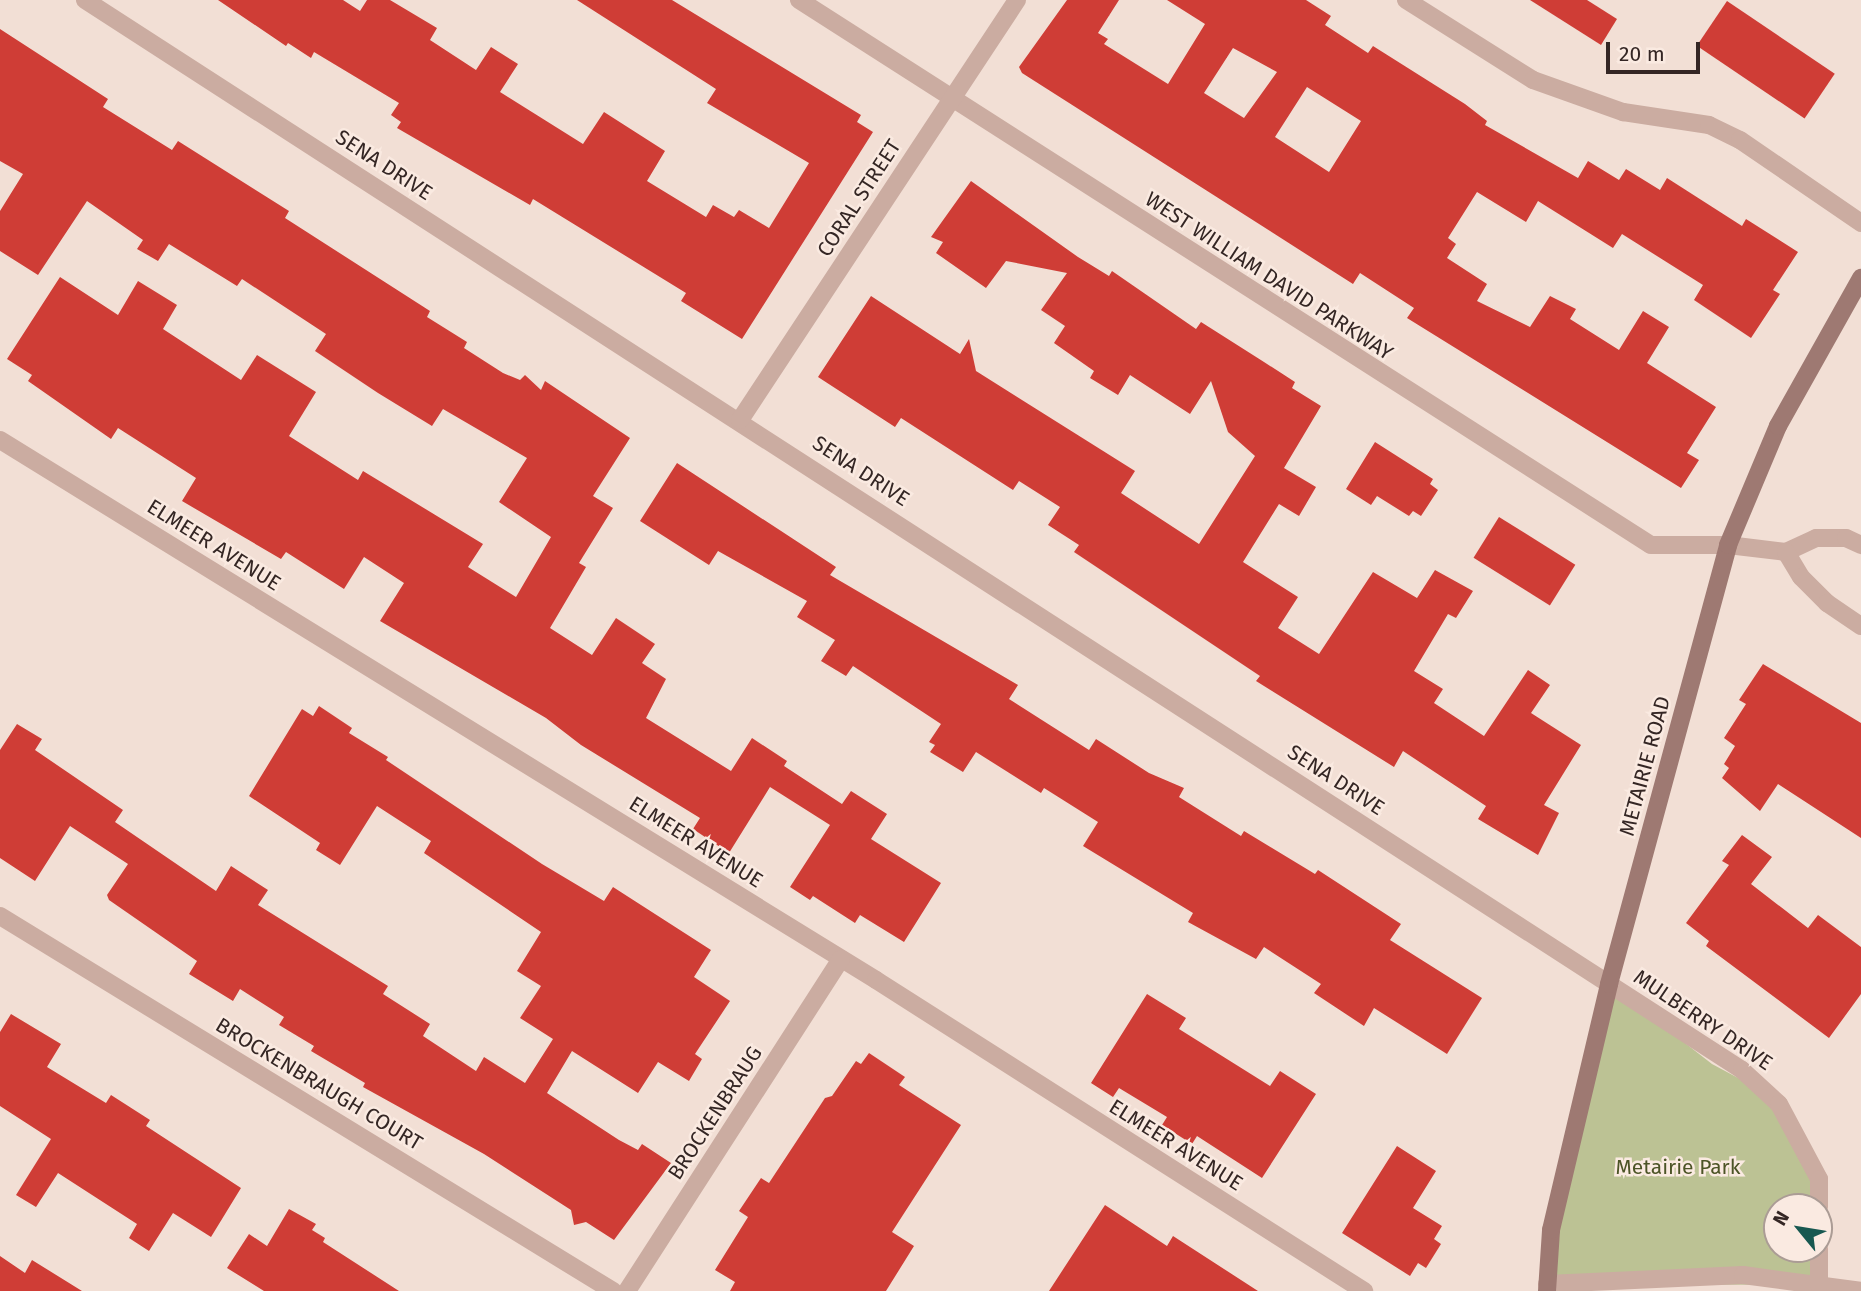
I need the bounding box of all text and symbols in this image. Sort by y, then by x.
scale bar [1609,28,1703,72]
text: 20 m [1619,41,1665,67]
street label: SENA DRIVE [331,124,437,206]
street label: CORAL STREET [812,135,906,261]
street label: WEST WILLIAM DAVID PARKWAY [1140,186,1398,366]
street label: SENA DRIVE [808,430,914,512]
street label: ELMEER AVENUE [143,494,285,596]
street label: METAIRIE ROAD [1614,693,1676,839]
street label: SENA DRIVE [1283,739,1389,821]
street label: ELMEER AVENUE [625,791,767,893]
street label: MULBERRY DRIVE [1629,964,1777,1076]
street label: BROCKENBRAUGH COURT [211,1012,427,1156]
street label: BROCKENBRAUG [663,1042,767,1184]
street label: ELMEER AVENUE [1105,1094,1247,1196]
park label: Metairie Park [1616,1154,1740,1180]
north arrow [1763,1193,1833,1263]
text: N [1768,1207,1794,1229]

